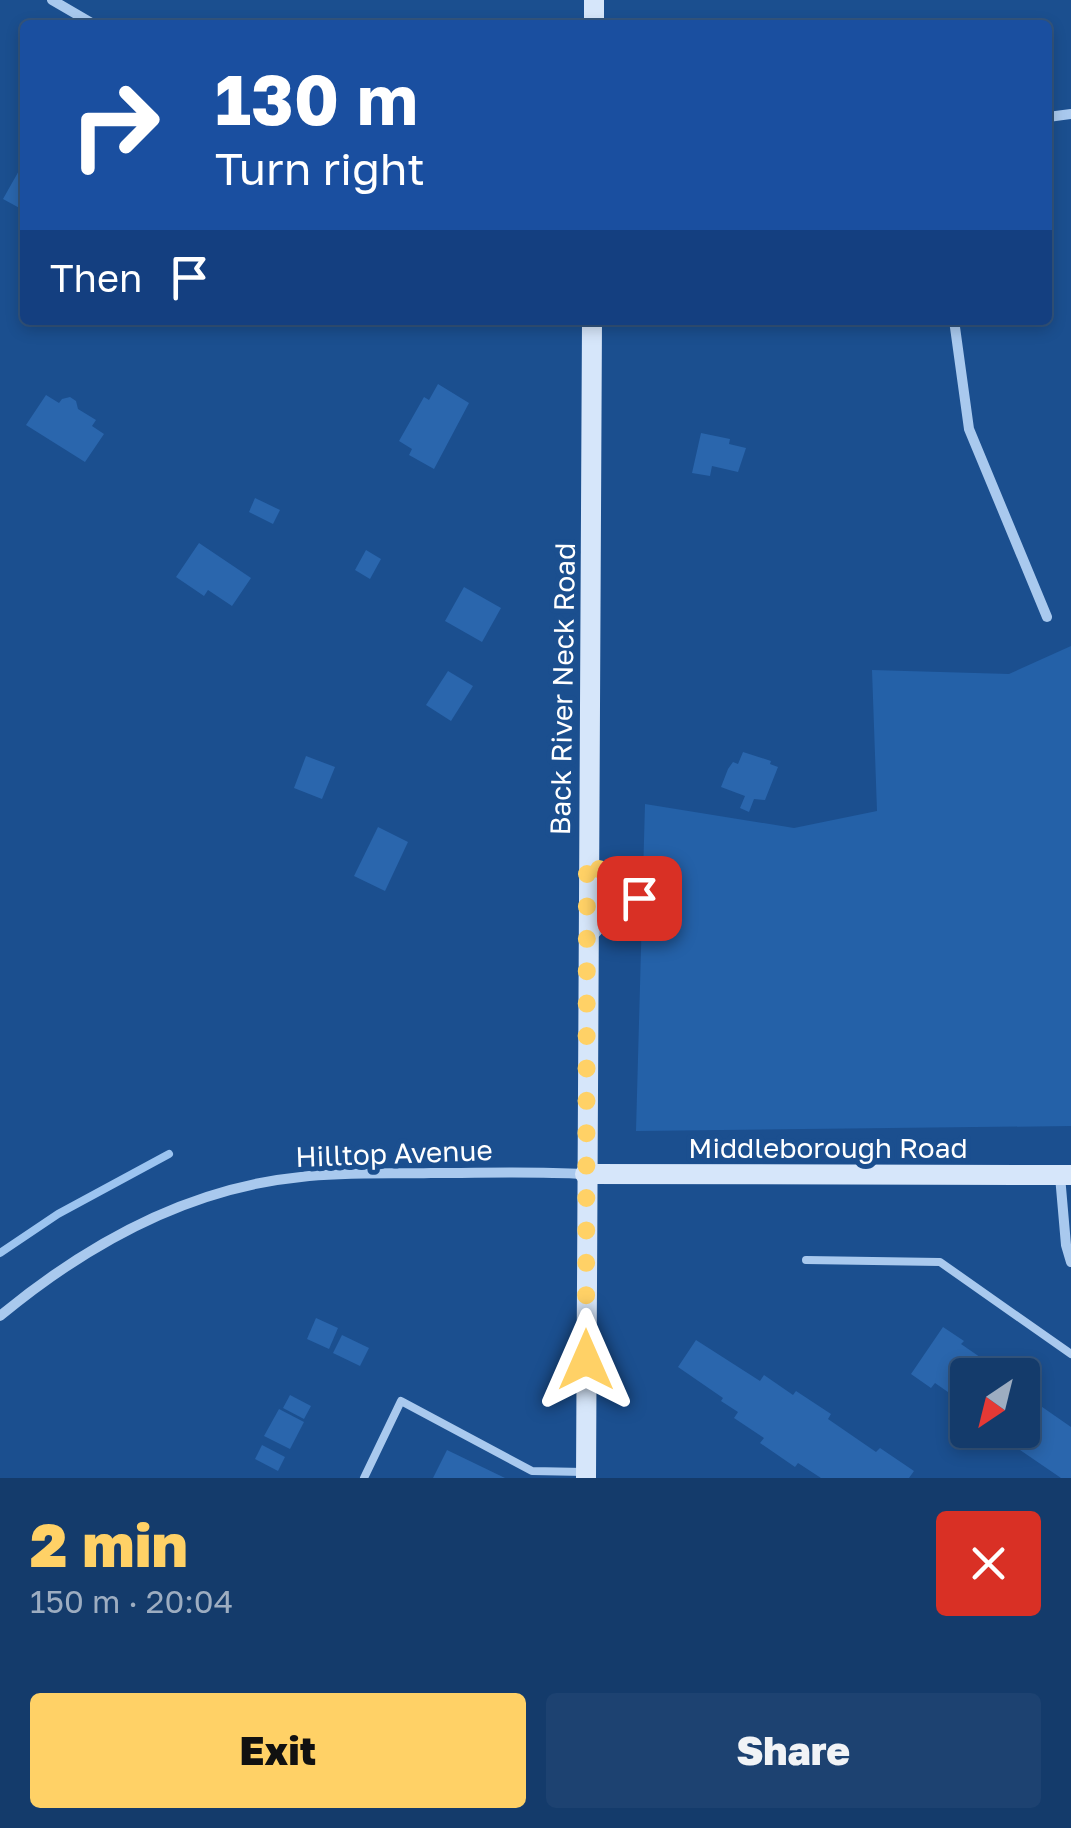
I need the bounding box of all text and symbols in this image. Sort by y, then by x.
text: 130 m [215,56,418,140]
icon: right [50,60,180,190]
text: Turn right [215,141,425,195]
icon: arrive [162,250,217,305]
text: Then [50,255,142,300]
street label: Back River Neck Road [543,542,581,836]
pin [597,856,682,941]
icon: arrive [612,871,667,926]
street label: Middleborough Road [688,1131,968,1164]
street label: Hilltop Avenue [295,1133,493,1173]
position arrow [534,1308,638,1412]
north arrow [950,1358,1040,1448]
map controls [950,1358,1040,1448]
text: 2 min [30,1508,188,1580]
button: close [936,1511,1041,1616]
text: 150 m · 20:04 [30,1582,233,1620]
button: Exit [30,1693,526,1808]
button: Share [546,1693,1041,1808]

